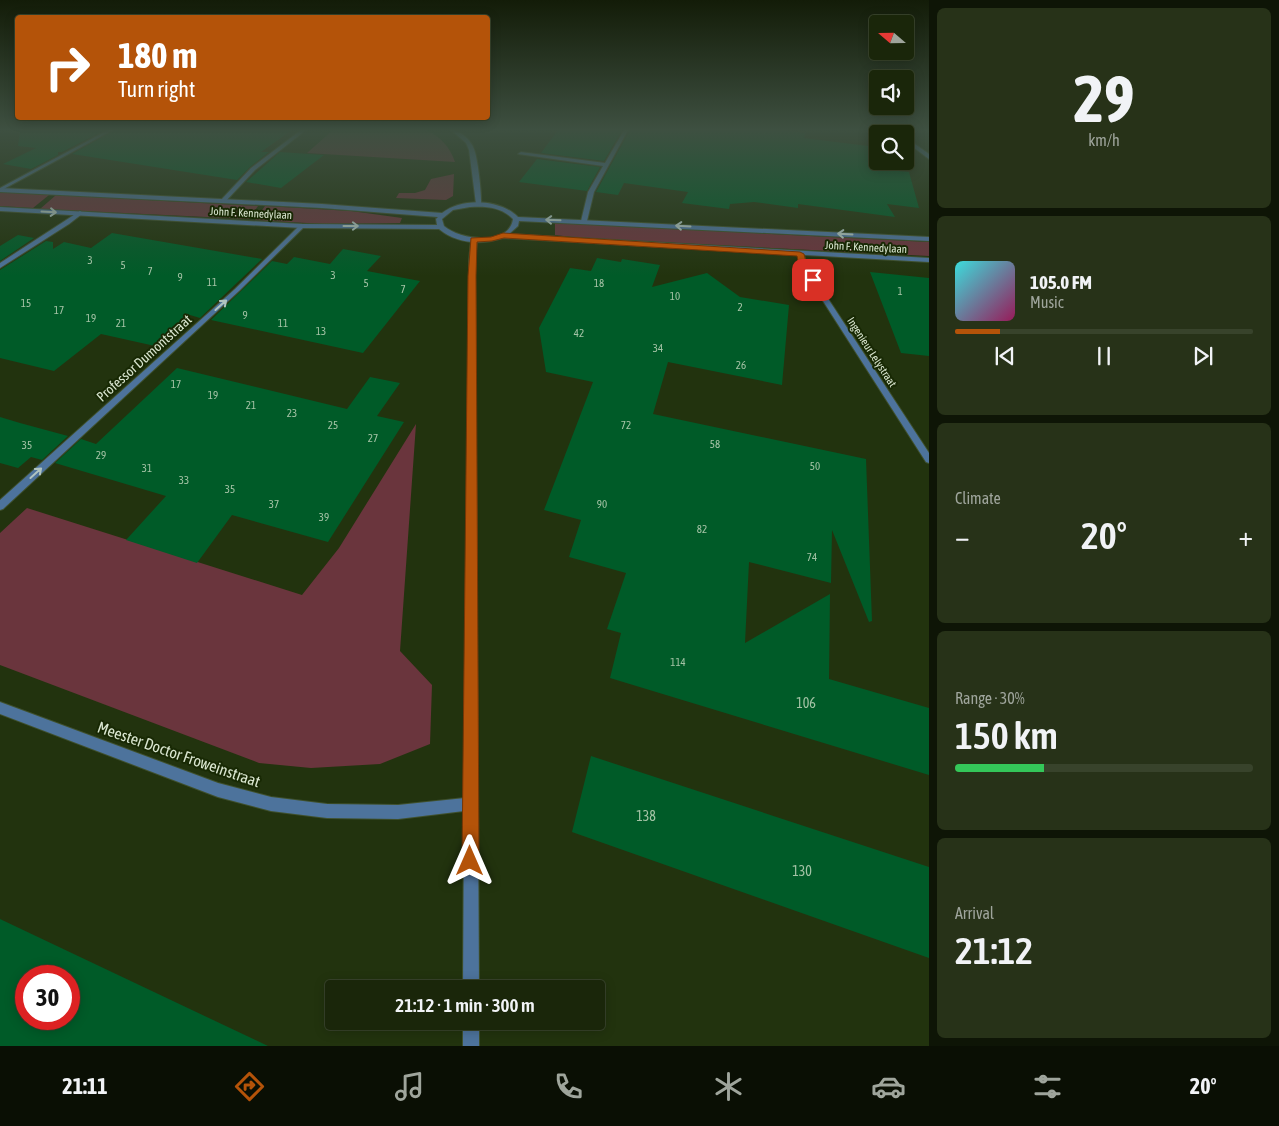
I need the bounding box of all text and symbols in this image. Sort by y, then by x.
north arrow [869,15,914,60]
map controls [869,15,914,170]
icon: right [35,35,100,100]
text: 180 m [118,35,197,75]
text: 29 [1073,61,1135,136]
button: sound [869,70,914,115]
text: Turn right [118,76,195,102]
button: search [869,125,914,170]
text: km/h [1088,131,1120,149]
street label: John F. Kennedylaan [210,205,292,221]
one-way arrow [40,207,56,216]
one-way arrow [545,215,562,225]
one-way arrow [342,221,358,231]
one-way arrow [675,221,691,230]
one-way arrow [838,230,854,239]
street label: John F. Kennedylaan [825,239,907,255]
house number: 3 [87,254,93,266]
house number: 5 [120,259,126,271]
pin [792,259,834,301]
house number: 7 [147,265,153,277]
icon: arrive [799,266,827,294]
house number: 3 [330,269,336,281]
house number: 9 [177,271,183,283]
text: 105.0 FM [1030,271,1092,293]
house number: 11 [207,276,217,288]
house number: 5 [363,277,369,289]
house number: 18 [594,277,604,289]
house number: 7 [400,283,406,295]
house number: 1 [897,285,903,297]
house number: 10 [670,290,680,302]
text: Music [1030,293,1064,311]
house number: 15 [21,297,31,309]
one-way arrow [214,299,227,310]
house number: 2 [737,301,743,313]
house number: 17 [54,304,64,316]
house number: 9 [242,309,248,321]
street label: Professor Dumontstraat [93,311,195,405]
house number: 19 [86,312,96,324]
street label: Ingenieur Lelystraat [845,315,899,389]
house number: 21 [116,317,126,329]
house number: 11 [278,317,288,329]
house number: 13 [316,325,326,337]
house number: 42 [574,327,584,339]
house number: 34 [653,342,663,354]
icon: previous [991,342,1019,370]
icon: pause [1090,342,1118,370]
icon: next [1189,342,1217,370]
house number: 26 [736,359,746,371]
house number: 17 [171,378,181,390]
house number: 19 [208,389,218,401]
house number: 21 [246,399,256,411]
house number: 23 [287,407,297,419]
house number: 25 [328,419,338,431]
house number: 72 [621,419,631,431]
house number: 27 [368,432,378,444]
house number: 58 [710,438,720,450]
house number: 35 [22,439,32,451]
house number: 29 [96,449,106,461]
house number: 50 [810,460,820,472]
house number: 31 [142,462,152,474]
one-way arrow [30,467,42,479]
house number: 33 [179,474,189,486]
house number: 35 [225,483,235,495]
text: Climate [955,489,1001,507]
house number: 37 [269,498,279,510]
house number: 90 [597,498,607,510]
house number: 39 [319,511,329,523]
text: 20° [1081,514,1127,557]
text: − [955,520,970,552]
text: + [1238,520,1253,552]
house number: 82 [697,523,707,535]
house number: 74 [807,551,817,563]
house number: 114 [670,656,686,668]
text: Range · 30% [955,689,1025,707]
house number: 106 [796,695,816,711]
text: 150 km [955,714,1058,757]
street label: Meester Doctor Froweinstraat [95,718,263,791]
house number: 138 [636,808,656,824]
position arrow [443,834,495,886]
house number: 130 [792,863,812,879]
text: Arrival [955,904,994,922]
text: 21:12 [955,929,1033,972]
speed limit sign: 30 [15,965,80,1030]
text: 21:12 · 1 min · 300 m [395,994,535,1016]
icon: directions [232,1069,267,1104]
icon: music [392,1069,427,1104]
icon: phone [551,1069,586,1104]
icon: climate [711,1069,746,1104]
icon: car [871,1069,906,1104]
icon: filters [1030,1069,1065,1104]
text: 21:11 [62,1073,108,1099]
text: 20° [1190,1073,1217,1099]

